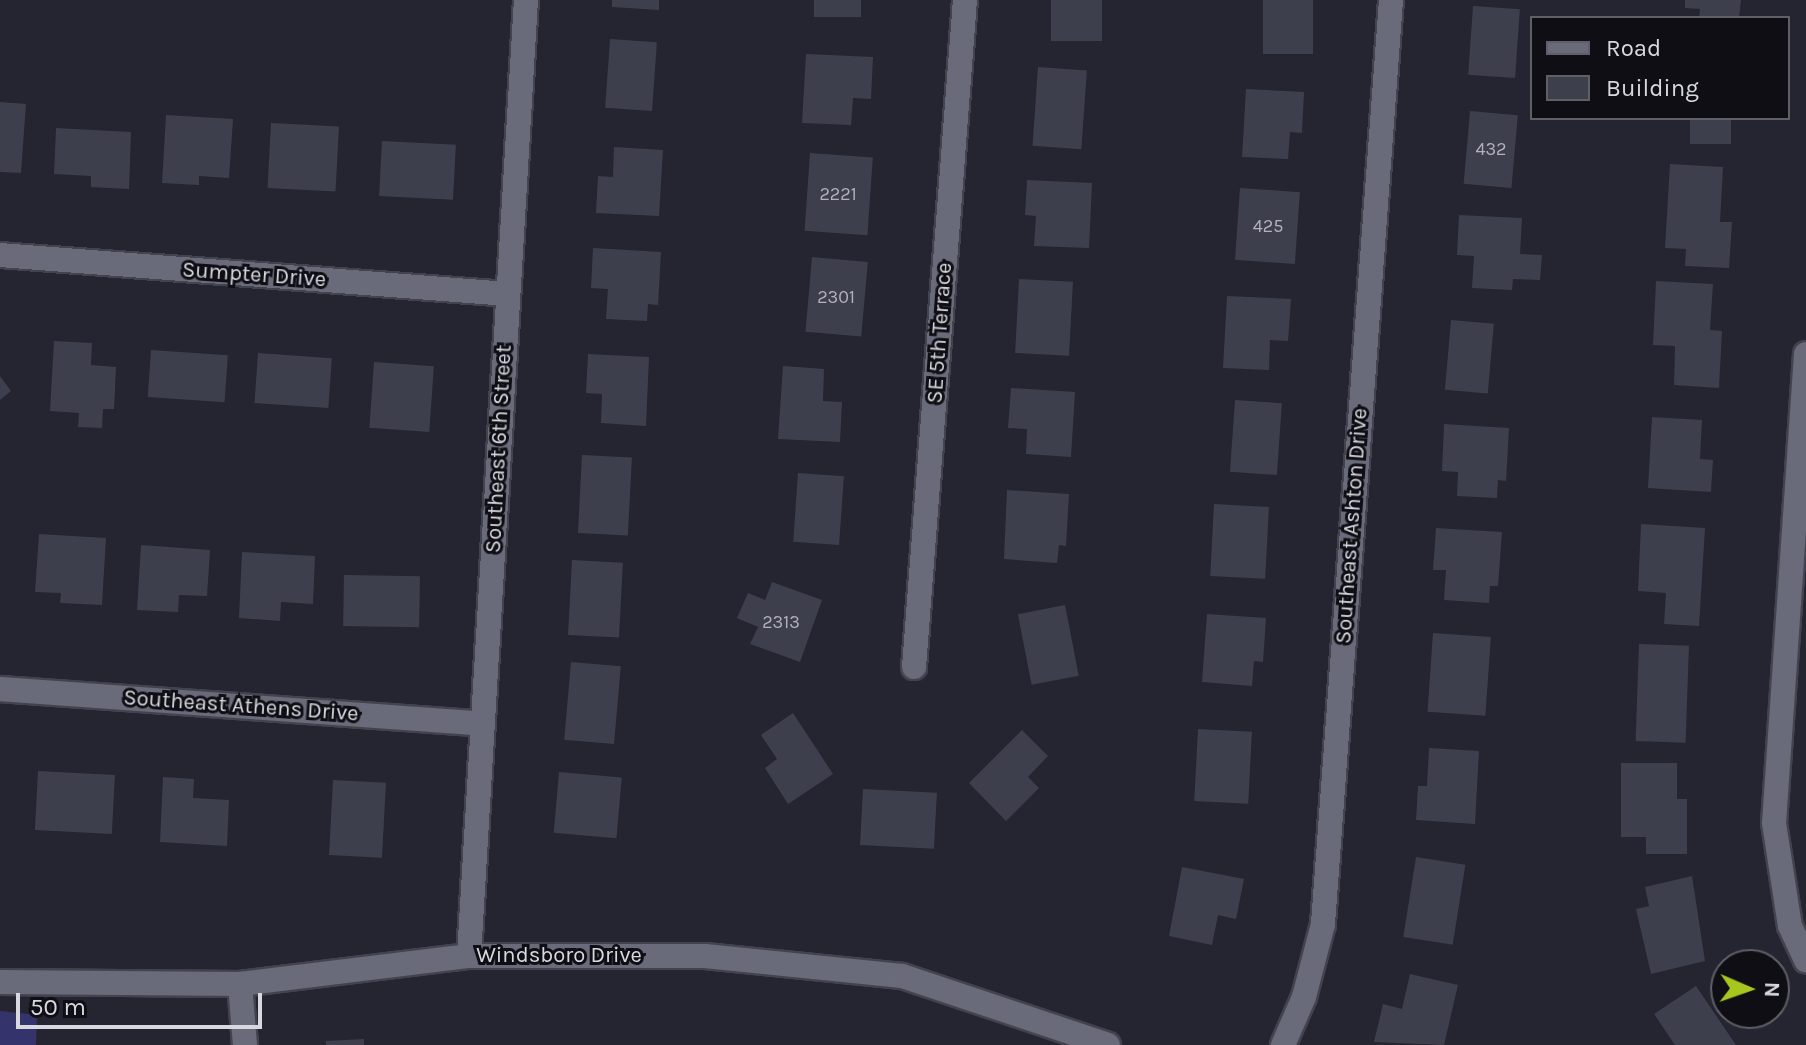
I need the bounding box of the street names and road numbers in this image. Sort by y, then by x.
street label: Sumpter Drive [181,257,327,293]
street label: SE 5th Terrace [922,262,958,404]
street label: Southeast 6th Street [480,344,518,554]
street label: Southeast Ashton Drive [1331,407,1373,645]
street label: Southeast Athens Drive [123,685,359,727]
street label: Windsboro Drive [476,943,642,969]

